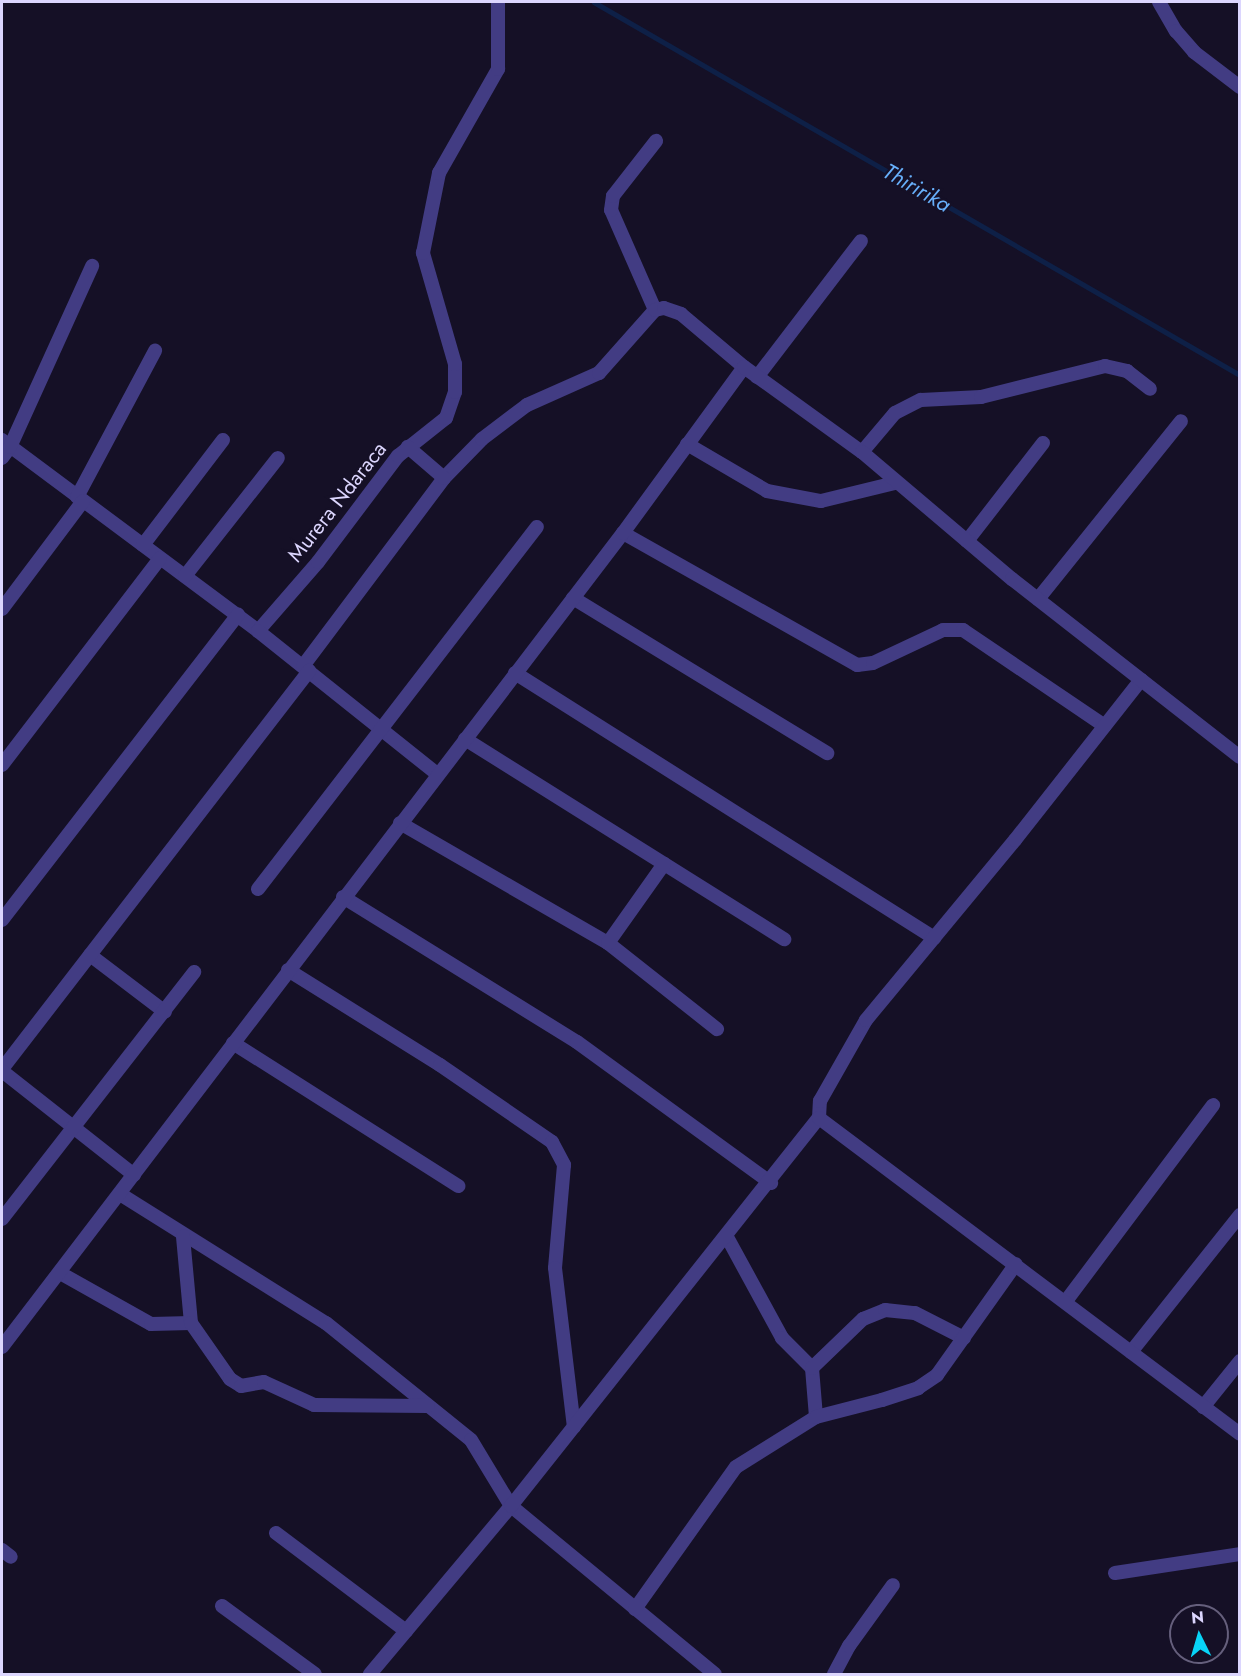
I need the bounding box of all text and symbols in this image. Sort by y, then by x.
water label: Thiririka [878,158,956,218]
street label: Murera Ndaraca [282,437,392,567]
north arrow [1169,1604,1229,1664]
text: N [1190,1606,1205,1630]

